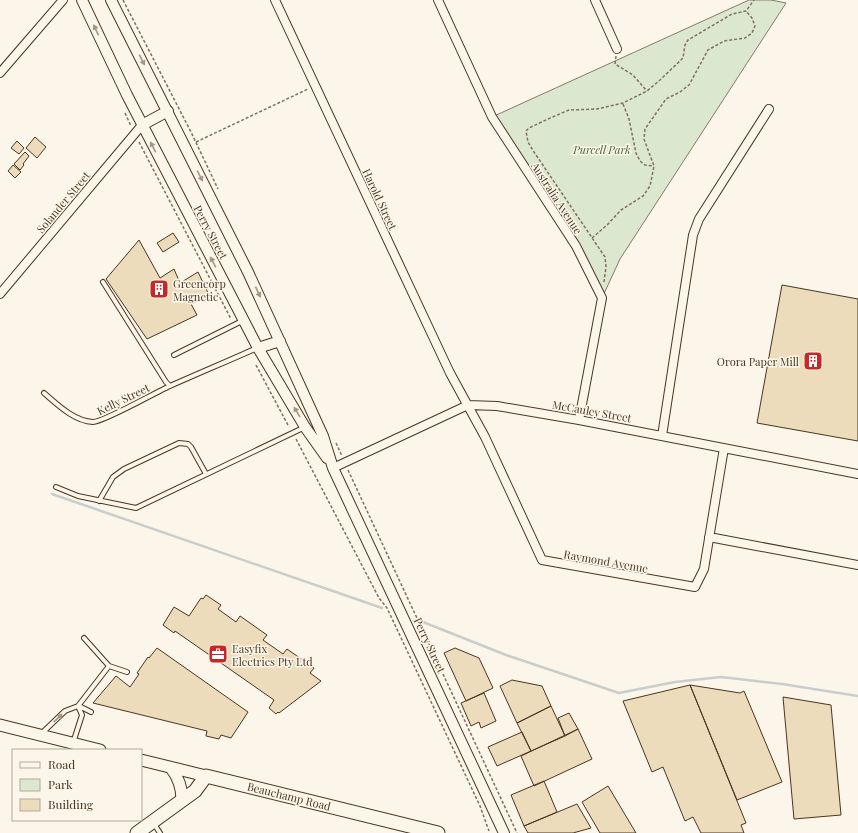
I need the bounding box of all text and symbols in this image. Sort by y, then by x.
one-way arrow [93,24,99,36]
one-way arrow [138,54,145,66]
one-way arrow [150,141,157,152]
park label: Purcell Park [572,142,631,157]
street label: Australia Avenue [528,158,586,237]
street label: Harold Street [359,166,401,232]
street label: Solander Street [33,168,93,236]
one-way arrow [197,170,203,182]
street label: Perry Street [190,202,232,262]
one-way arrow [210,256,217,268]
place label: Greencorp Magnetic [173,276,226,304]
building icon: Greencorp Magnetic [148,278,170,300]
one-way arrow [255,287,261,298]
building icon: Orora Paper Mill [802,350,824,372]
place label: Orora Paper Mill [717,354,799,369]
street label: Kelly Street [94,380,152,418]
street label: McCauley Street [551,397,633,425]
one-way arrow [293,406,300,418]
street label: Raymond Avenue [563,546,650,576]
street label: Perry Street [411,615,449,675]
place label: Easyfix Electrics Pty Ltd [232,641,313,669]
office icon: Easyfix Electrics Pty Ltd [207,643,229,665]
one-way arrow [53,713,63,723]
legend [12,749,142,821]
text: Road [48,756,75,772]
text: Park [48,776,73,792]
street label: Beauchamp Road [246,778,333,814]
text: Building [48,796,94,812]

